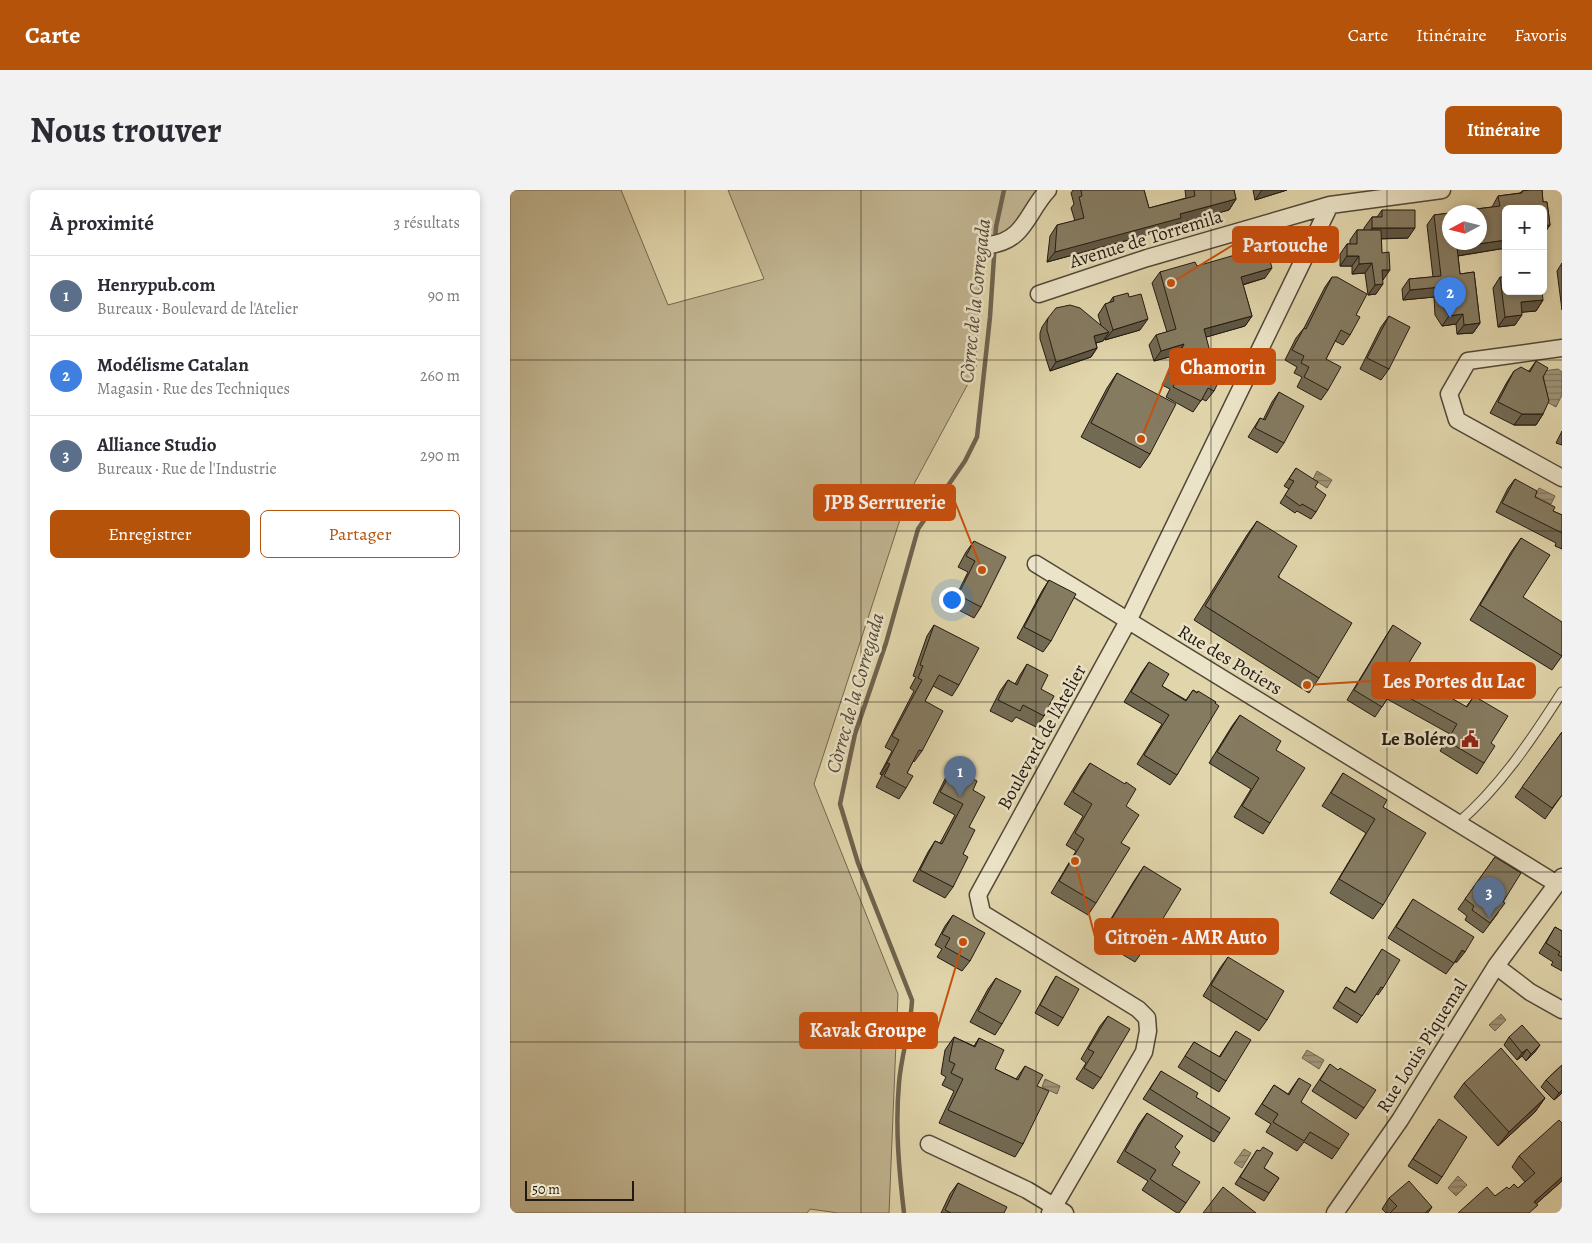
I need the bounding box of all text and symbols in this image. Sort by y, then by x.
text: Carte [25,19,80,51]
text: Carte [1348,23,1388,47]
text: Itinéraire [1416,23,1487,47]
text: Favoris [1515,23,1567,47]
text: Nous trouver [30,106,222,154]
button: Itinéraire [1445,106,1562,154]
street label: Avenue de Torremila [1065,203,1226,275]
north arrow [1442,205,1487,250]
map controls [1502,205,1547,295]
button: + [1502,205,1547,250]
text: À proximité [50,209,154,237]
text: 3 résultats [394,212,460,234]
water label: Còrrec de la Corregada [953,217,997,385]
callout: Partouche [1233,227,1338,262]
text: Partouche [1242,232,1328,259]
button: − [1502,250,1547,295]
text: Henrypub.com [97,272,215,298]
pin: 2 [1434,277,1466,318]
text: 1 [63,285,69,307]
text: 90 m [428,285,460,307]
text: Bureaux · Boulevard de l'Atelier [97,298,298,320]
callout: Chamorin [1170,349,1275,384]
text: Modélisme Catalan [97,352,249,378]
text: Chamorin [1180,354,1266,381]
text: 2 [62,365,70,387]
text: 260 m [420,365,460,387]
text: Magasin · Rue des Techniques [97,378,290,400]
text: Alliance Studio [97,432,217,458]
text: 3 [63,445,69,467]
text: 290 m [420,445,460,467]
text: Bureaux · Rue de l'Industrie [97,458,277,480]
callout: JPB Serrurerie [814,485,955,520]
text: JPB Serrurerie [824,489,946,516]
button: Enregistrer [50,510,250,558]
button: Partager [260,510,460,558]
your location [939,587,965,613]
water label: Còrrec de la Corregada [819,610,891,776]
street label: Rue des Potiers [1173,619,1287,701]
street label: Boulevard de l'Atelier [991,660,1093,814]
callout: Les Portes du Lac [1372,663,1535,698]
text: Les Portes du Lac [1383,668,1525,695]
place label: Le Boléro [1381,726,1456,752]
public building icon: Le Boléro [1460,729,1480,749]
pin: 1 [944,756,976,797]
pin: 3 [1473,877,1505,918]
callout: Citroën - AMR Auto [1095,919,1278,954]
text: Citroën - AMR Auto [1105,924,1267,951]
street label: Rue Louis Piquemal [1370,974,1474,1118]
callout: Kavak Groupe [800,1013,937,1048]
text: Kavak Groupe [810,1017,926,1044]
scale bar [525,1178,634,1201]
text: 50 m [532,1180,560,1199]

